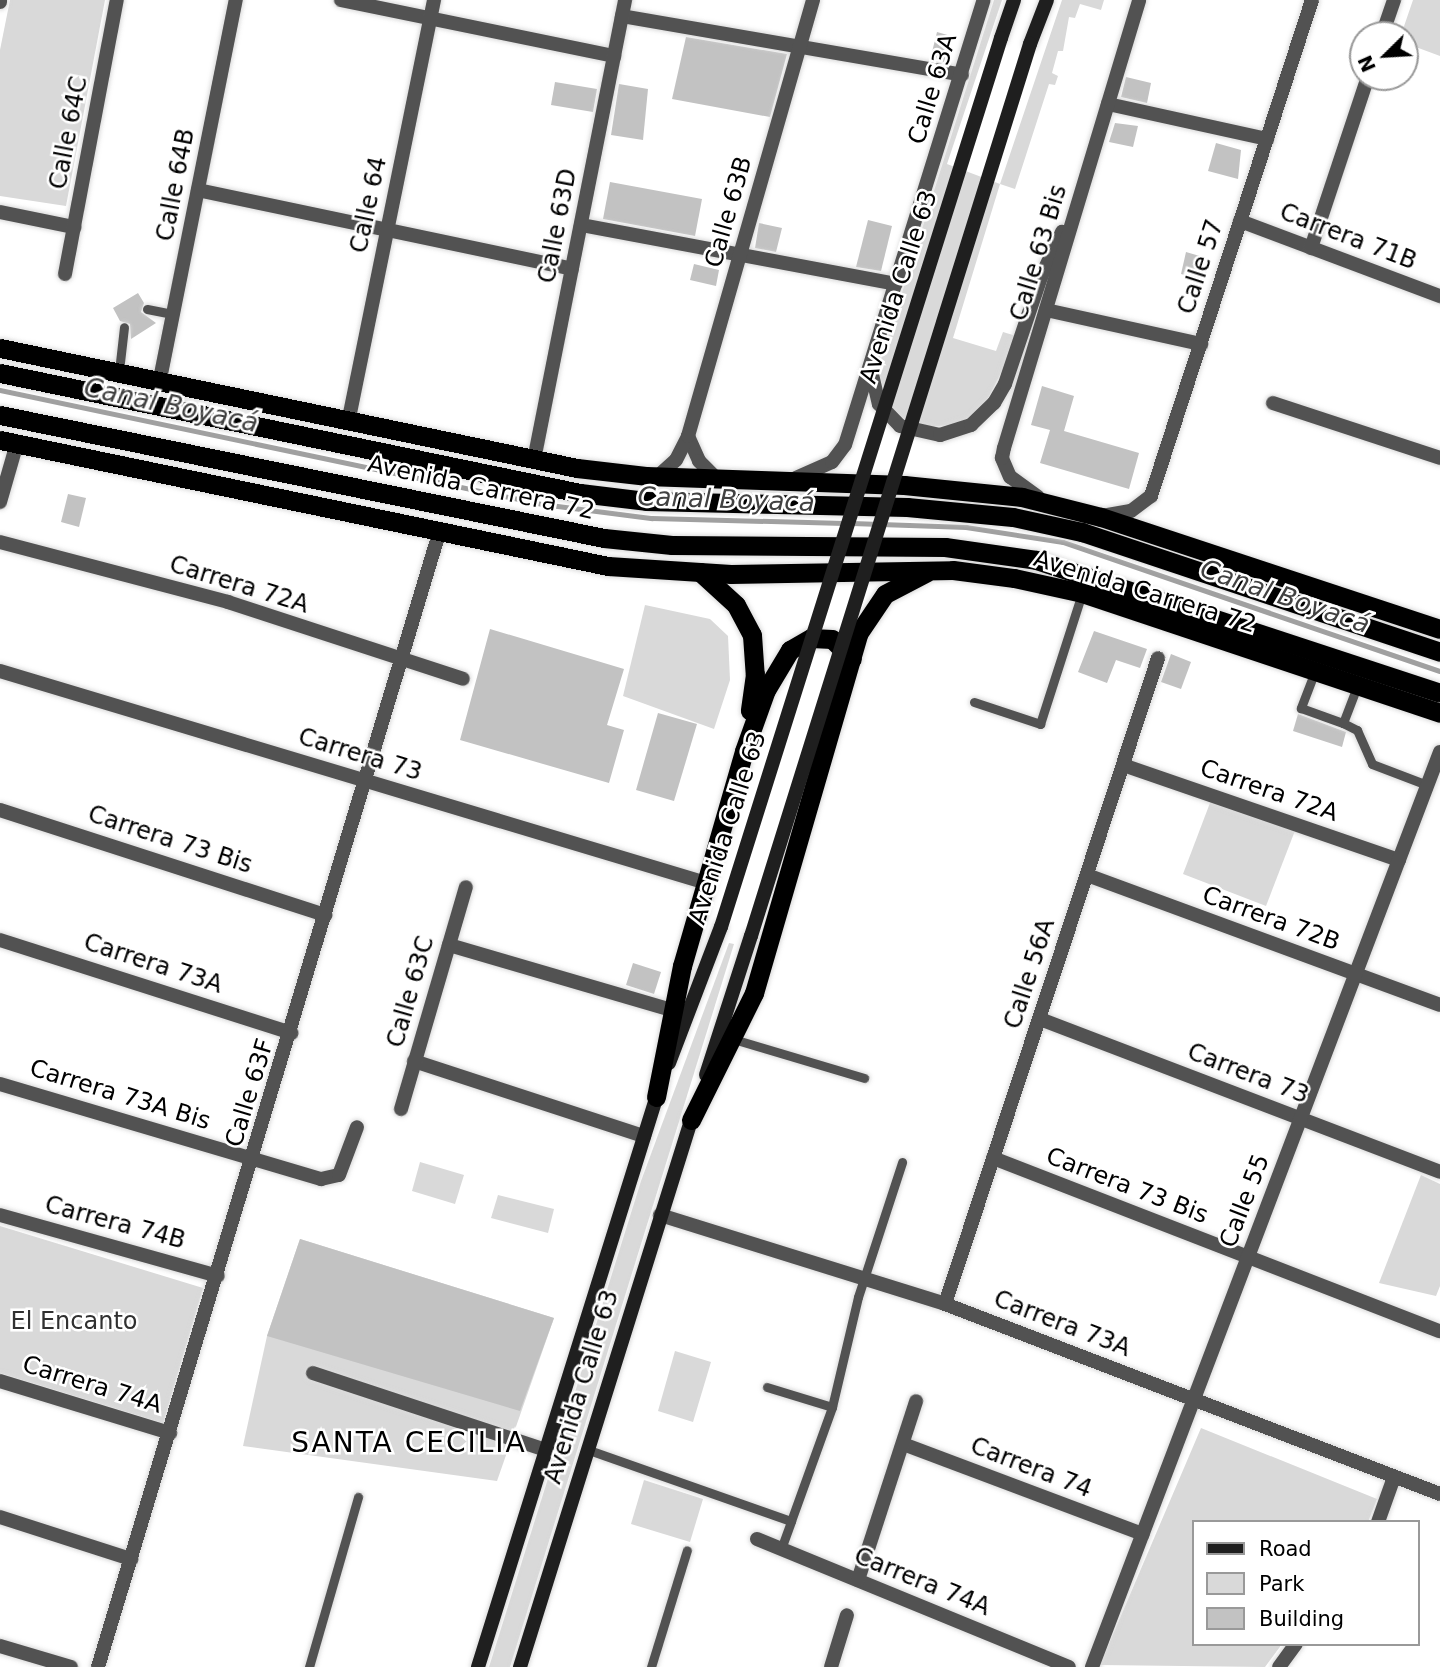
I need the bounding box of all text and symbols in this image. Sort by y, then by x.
north arrow [1349,21,1419,91]
street label: Calle 63A [903,30,963,148]
text: N [1353,52,1380,75]
street label: Calle 64C [44,74,94,192]
street label: Calle 64B [151,126,201,244]
street label: Calle 63B [699,153,759,271]
street label: Calle 64 [345,154,393,256]
street label: Calle 63D [533,166,583,286]
street label: Calle 63 Bis [1005,181,1073,325]
street label: Avenida Calle 63 [854,187,944,387]
street label: Carrera 71B [1276,198,1420,276]
street label: Calle 57 [1172,216,1230,318]
water label: Canal Boyacá [81,372,261,440]
street label: Avenida Carrera 72 [365,450,597,526]
water label: Canal Boyacá [637,481,815,519]
street label: Avenida Carrera 72 [1030,544,1260,640]
street label: Carrera 72A [166,550,312,620]
water label: Canal Boyacá [1196,553,1374,641]
street label: Carrera 73 [295,723,425,787]
street label: Avenida Calle 63 [683,728,773,928]
street label: Carrera 72A [1196,754,1342,828]
street label: Carrera 73 Bis [84,800,256,880]
street label: Carrera 72B [1198,881,1344,957]
street label: Calle 56A [999,915,1061,1033]
street label: Carrera 73A [80,928,226,1000]
street label: Calle 63C [381,933,441,1051]
street label: Calle 63F [220,1035,280,1151]
street label: Carrera 73 [1183,1038,1313,1110]
street label: Carrera 73A Bis [26,1054,214,1136]
street label: Carrera 73 Bis [1042,1142,1212,1230]
street label: Calle 55 [1214,1150,1276,1252]
street label: Carrera 74B [42,1190,188,1256]
street label: Carrera 73A [990,1285,1134,1363]
street label: Avenida Calle 63 [539,1287,625,1487]
park label: El Encanto [10,1308,138,1336]
street label: Carrera 74A [19,1350,165,1420]
district label: SANTA CECILIA [293,1426,525,1460]
street label: Carrera 74 [966,1432,1096,1504]
legend [1192,1520,1419,1646]
text: Road [1259,1537,1312,1561]
street label: Carrera 74A [850,1542,994,1622]
text: Park [1259,1572,1304,1596]
text: Building [1259,1607,1344,1631]

